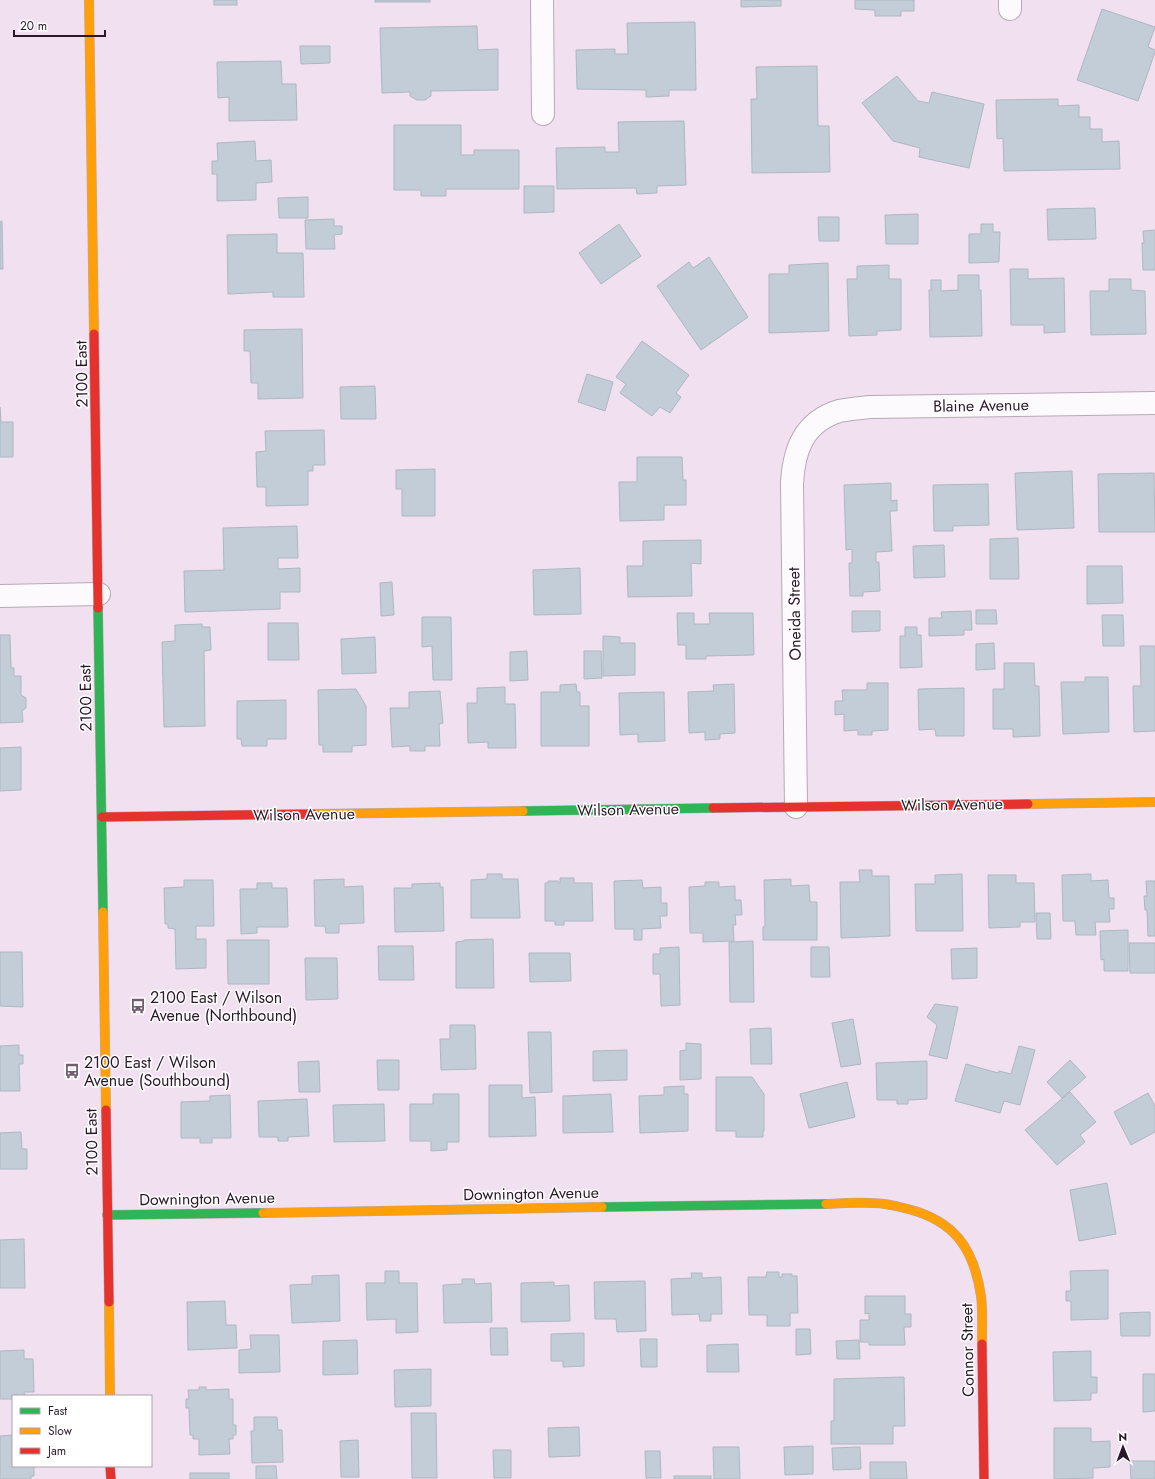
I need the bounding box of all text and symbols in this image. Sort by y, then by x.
scale bar [14,12,105,38]
text: 20 m [20,17,47,35]
street label: 2100 East [69,340,94,408]
street label: Blaine Avenue [933,393,1029,418]
street label: Oneida Street [782,567,807,661]
street label: 2100 East [73,664,98,732]
street label: Wilson Avenue [901,792,1003,817]
street label: Wilson Avenue [577,797,679,822]
street label: Wilson Avenue [253,802,355,827]
place label: 2100 East / Wilson Avenue (Northbound) [150,986,297,1027]
bus stop icon: 2100 East / Wilson Avenue (Northbound) [129,997,147,1015]
place label: 2100 East / Wilson Avenue (Southbound) [84,1051,230,1092]
bus stop icon: 2100 East / Wilson Avenue (Southbound) [63,1062,81,1080]
street label: 2100 East [79,1108,104,1176]
street label: Downington Avenue [463,1181,599,1206]
street label: Downington Avenue [139,1186,275,1211]
street label: Connor Street [955,1303,980,1397]
legend [12,1395,152,1467]
text: Fast [48,1402,67,1420]
text: Slow [48,1422,73,1440]
north arrow [1103,1427,1143,1467]
text: N [1118,1429,1127,1445]
text: Jam [46,1442,66,1460]

